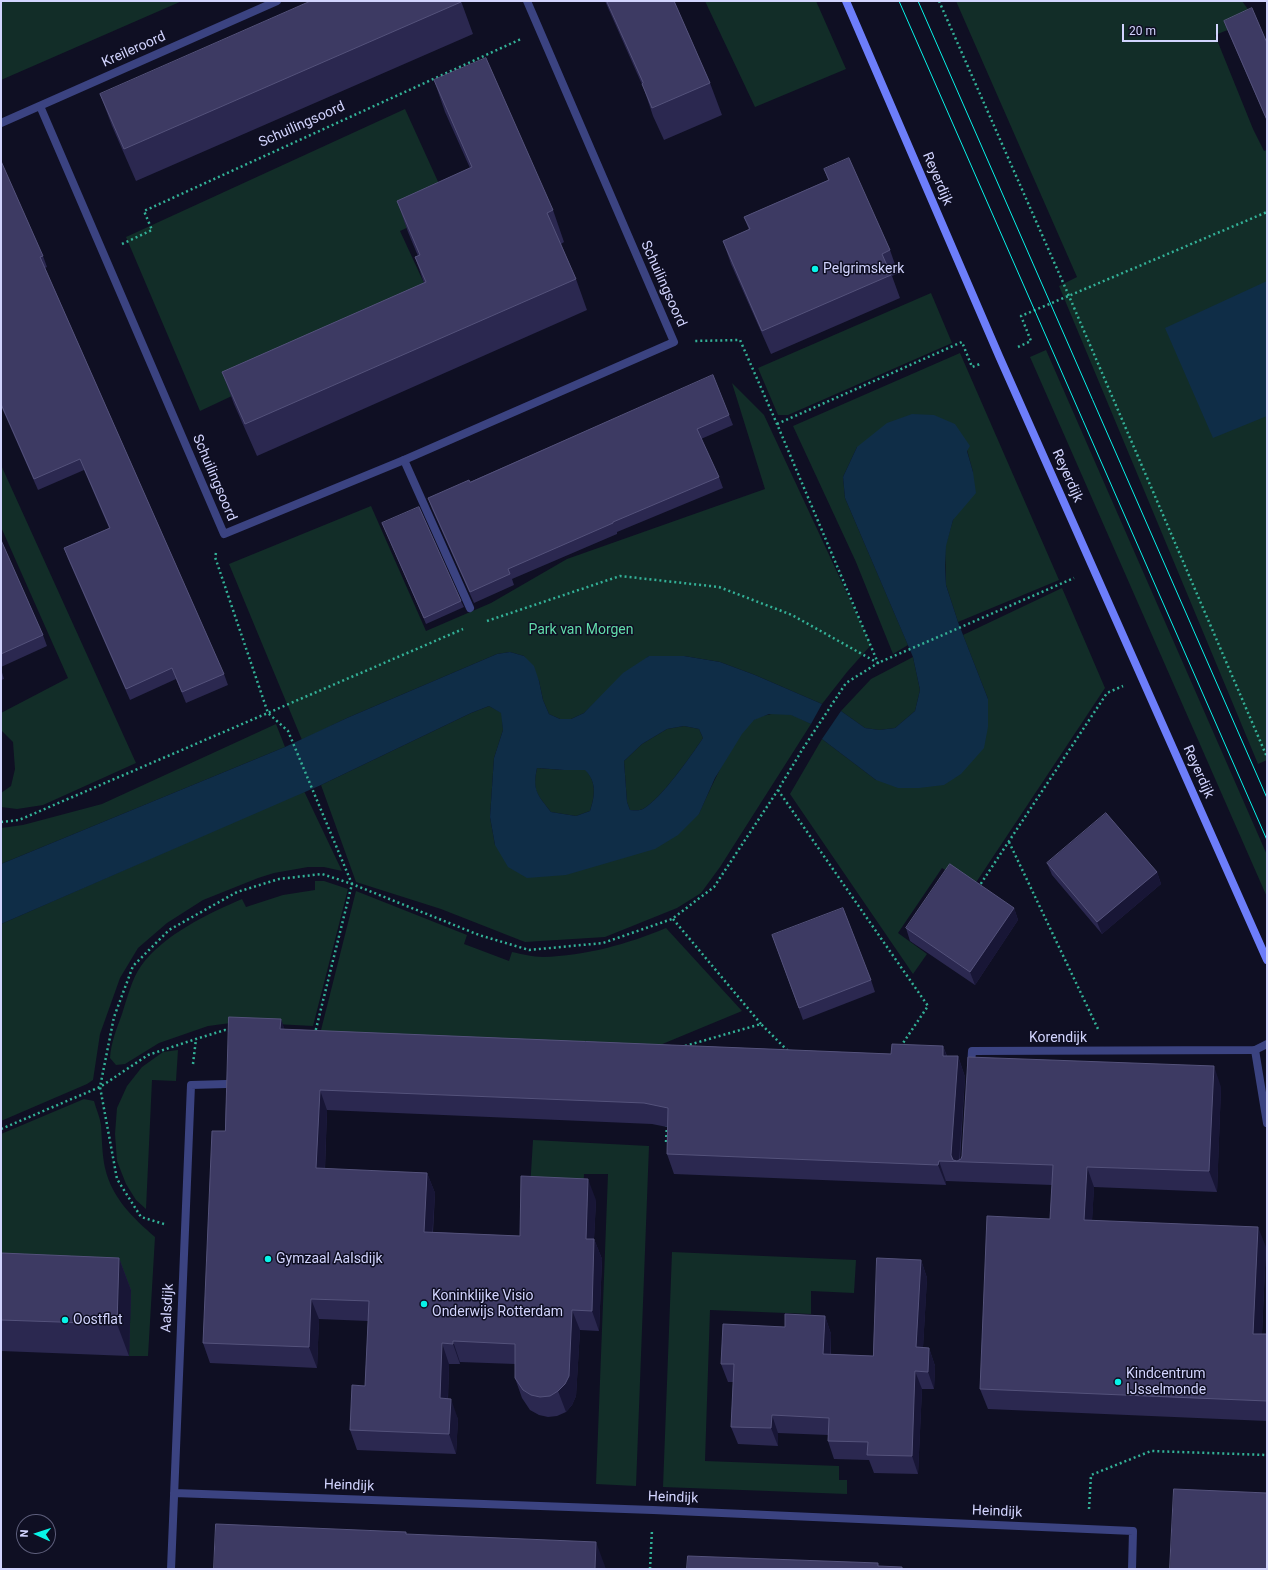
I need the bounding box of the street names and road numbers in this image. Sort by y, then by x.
street label: Kreileroord [99,28,169,72]
street label: Schuilingsoord [256,98,348,152]
street label: Reyerdijk [918,150,956,208]
street label: Schuilingsoord [636,238,690,330]
street label: Schuilingsoord [188,432,240,524]
street label: Reyerdijk [1048,447,1086,505]
street label: Reyerdijk [1179,743,1217,801]
street label: Korendijk [1029,1030,1087,1046]
street label: Aalsdijk [158,1283,178,1333]
street label: Heindijk [324,1477,374,1495]
street label: Heindijk [648,1489,698,1507]
street label: Heindijk [972,1503,1022,1521]

